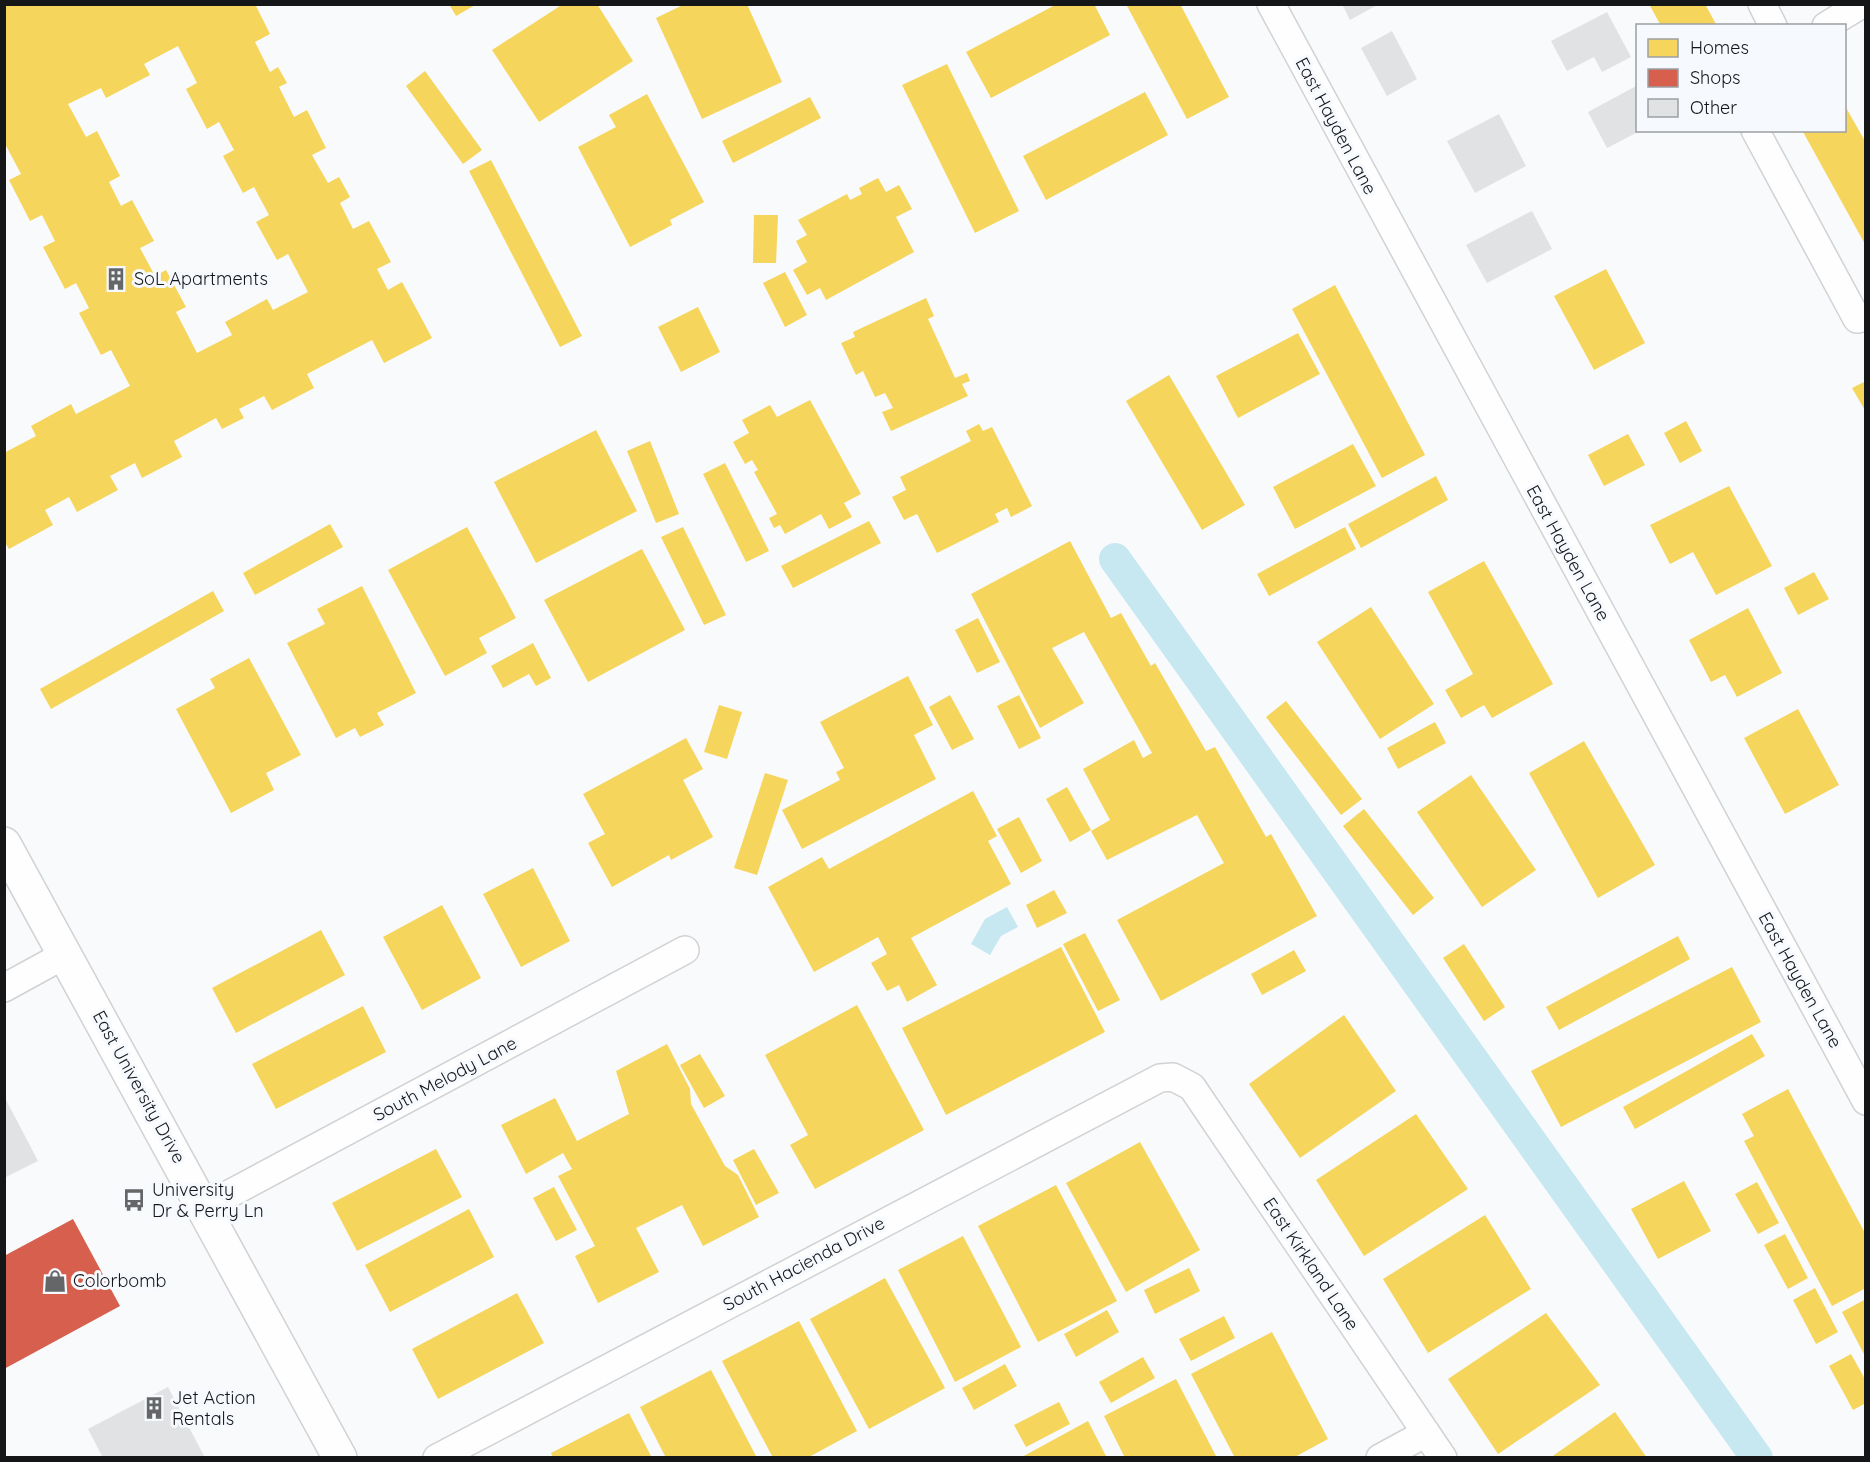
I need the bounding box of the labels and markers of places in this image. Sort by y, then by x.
building icon: SoL Apartments [103,266,129,292]
place label: SoL Apartments [134,267,268,290]
place label: University Dr & Perry Ln [152,1178,264,1222]
bus stop icon: University Dr & Perry Ln [121,1187,147,1213]
shop icon: Colorbomb [42,1268,68,1294]
place label: Colorbomb [73,1269,167,1292]
place label: Jet Action Rentals [172,1386,256,1430]
building icon: Jet Action Rentals [141,1395,167,1421]

